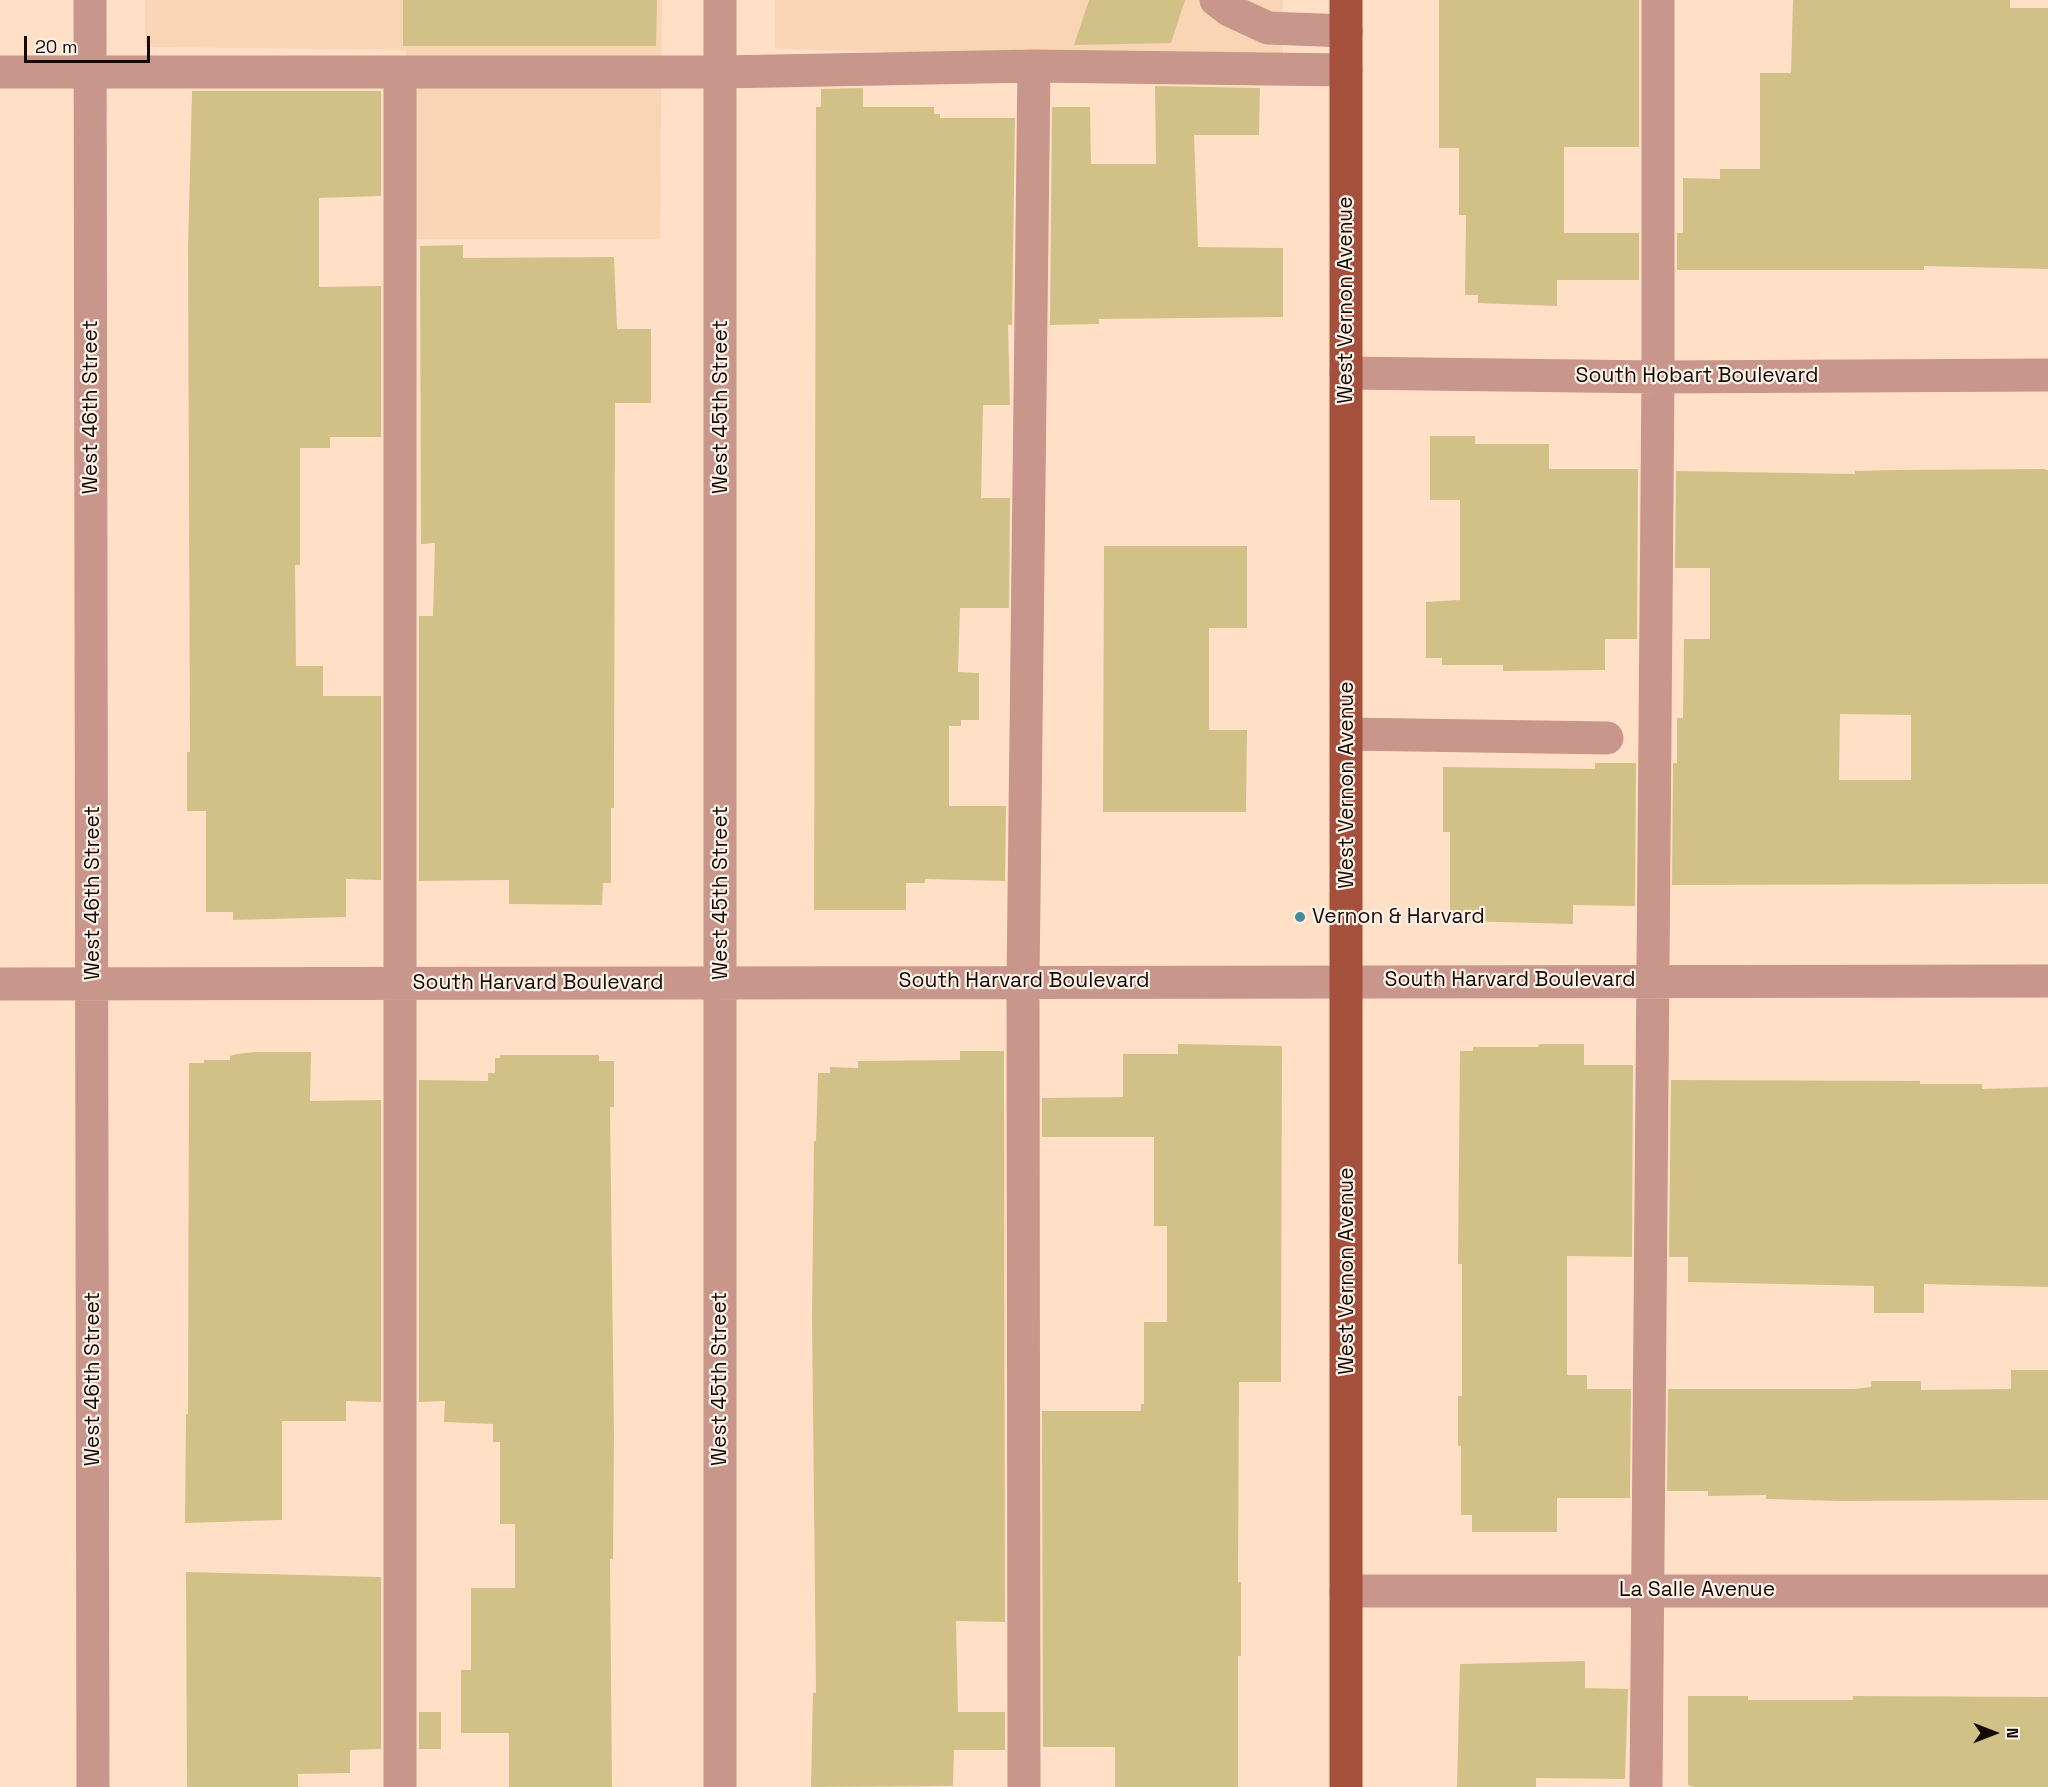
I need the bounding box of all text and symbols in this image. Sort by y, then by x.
scale bar [27,24,153,62]
text: 20 m [35,35,78,58]
street label: West Vernon Avenue [1333,196,1359,404]
street label: West 46th Street [78,320,104,494]
street label: West 45th Street [708,320,734,494]
street label: South Hobart Boulevard [1576,363,1818,389]
street label: West Vernon Avenue [1334,681,1360,889]
street label: West 46th Street [80,806,106,980]
street label: West 45th Street [708,806,734,980]
place label: Vernon & Harvard [1312,904,1485,930]
marker: Vernon & Harvard [1293,910,1307,924]
street label: South Harvard Boulevard [1385,967,1635,993]
street label: South Harvard Boulevard [899,968,1149,994]
street label: South Harvard Boulevard [413,970,663,996]
street label: West Vernon Avenue [1334,1167,1360,1375]
street label: West 46th Street [80,1292,106,1466]
street label: West 45th Street [707,1292,733,1466]
street label: La Salle Avenue [1619,1577,1775,1603]
north arrow [1964,1703,2024,1763]
text: N [2002,1728,2023,1738]

